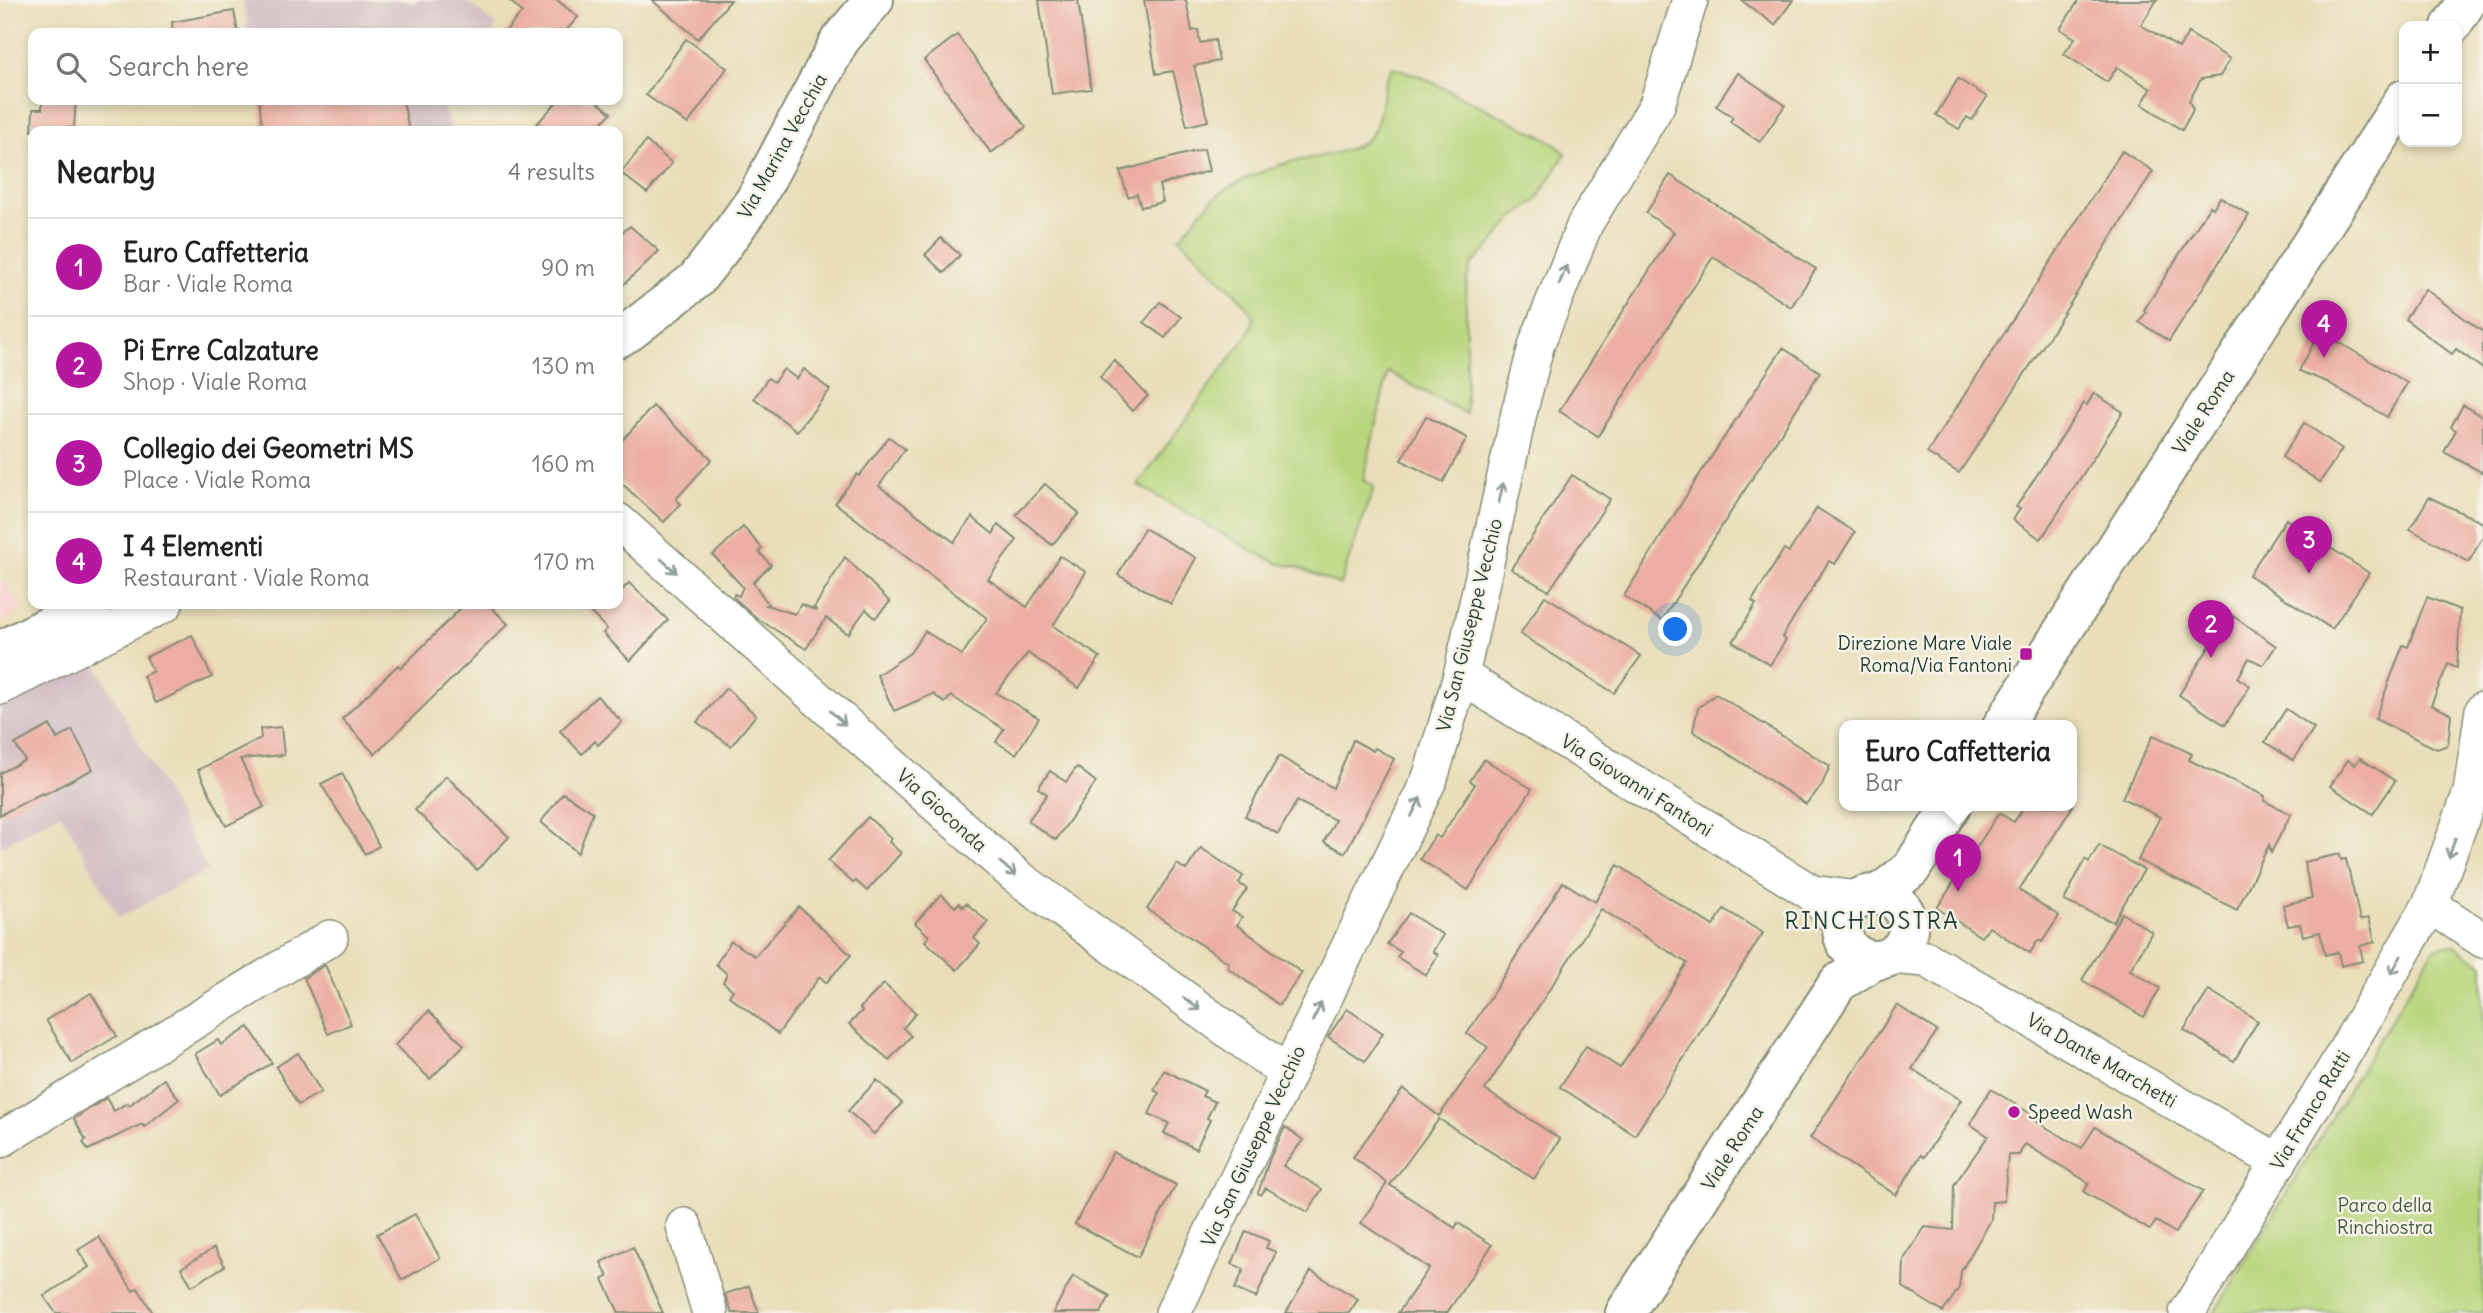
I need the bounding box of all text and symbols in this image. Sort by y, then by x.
map controls [2399,21,2462,147]
button: + [2399,21,2462,84]
search box [28,28,623,105]
icon: search [52,48,90,86]
text: Search here [108,50,249,83]
street label: Via Marina Vecchia [732,69,832,223]
button: − [2399,84,2462,147]
text: Nearby [56,153,156,191]
text: 4 results [508,157,595,186]
text: Euro Caffetteria [123,236,309,269]
text: 1 [74,253,84,282]
text: 90 m [541,253,595,282]
one-way arrow [1557,265,1570,286]
text: Bar · Viale Roma [123,269,293,298]
pin: 4 [2301,300,2347,358]
text: Pi Erre Calzature [123,334,319,367]
text: 2 [73,351,85,380]
text: 130 m [532,351,595,380]
street label: Viale Roma [2167,365,2239,459]
text: Shop · Viale Roma [123,367,308,396]
text: Collegio dei Geometri MS [123,432,414,465]
text: 3 [72,449,86,478]
text: 160 m [532,449,595,478]
text: Place · Viale Roma [123,465,311,494]
one-way arrow [1495,482,1508,505]
street label: Via San Giuseppe Vecchio [1431,516,1507,734]
pin: 3 [2286,516,2332,574]
text: I 4 Elementi [123,530,263,563]
text: 4 [72,547,86,576]
text: 170 m [534,547,595,576]
one-way arrow [660,558,677,575]
text: Restaurant · Viale Roma [123,563,370,592]
pin: 2 [2188,600,2234,658]
your location [1658,612,1692,646]
place label: Direzione Mare Viale Roma/Via Fantoni [1838,631,2012,677]
marker: Direzione Mare Viale Roma/Via Fantoni [2018,646,2034,662]
one-way arrow [829,710,847,726]
popup [1839,720,2077,811]
street label: Via Giovanni Fantoni [1557,729,1717,841]
text: Euro Caffetteria [1865,735,2051,768]
street label: Via Gioconda [892,763,992,857]
text: Bar [1865,768,1903,797]
one-way arrow [1410,797,1423,818]
pin: 1 [1935,834,1981,892]
one-way arrow [2445,836,2457,858]
one-way arrow [999,861,1017,877]
district label: RINCHIOSTRA [1784,906,1960,935]
one-way arrow [2389,954,2403,974]
one-way arrow [1182,996,1201,1011]
one-way arrow [1311,1002,1324,1023]
street label: Via Dante Marchetti [2023,1007,2181,1113]
street label: Via San Giuseppe Vecchio [1196,1042,1310,1250]
street label: Via Franco Ratti [2265,1046,2355,1174]
place label: Speed Wash [2028,1100,2133,1124]
street label: Viale Roma [1696,1101,1768,1195]
marker: Speed Wash [2006,1104,2022,1120]
park label: Parco della Rinchiostra [2337,1193,2433,1239]

